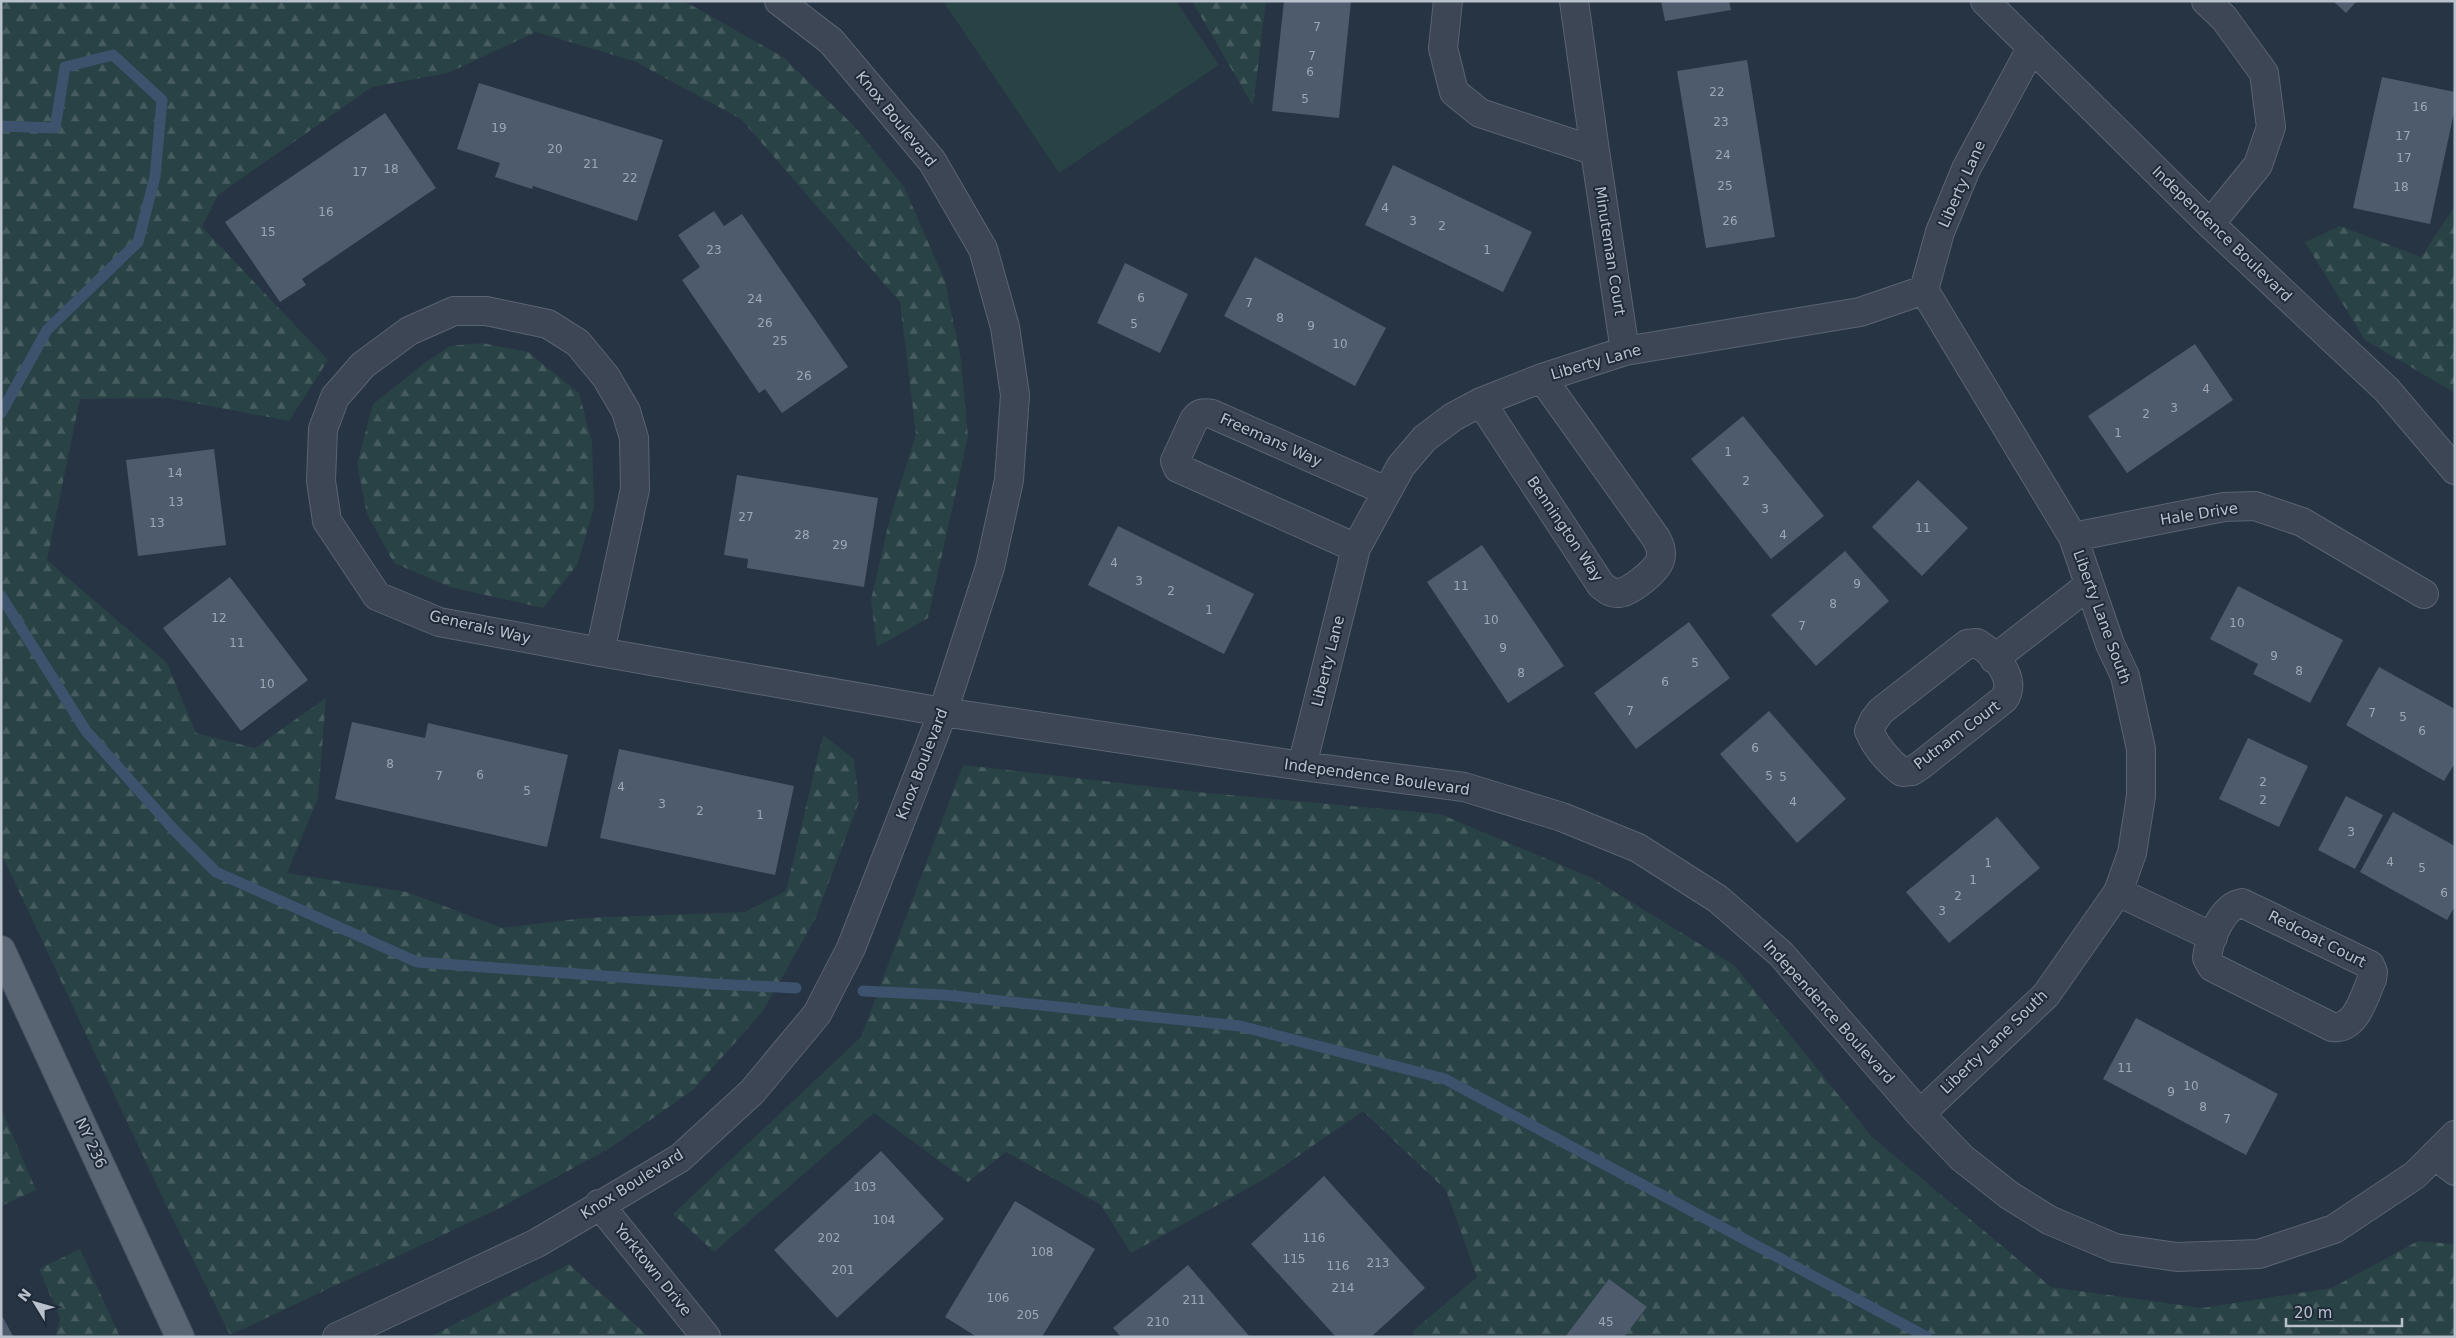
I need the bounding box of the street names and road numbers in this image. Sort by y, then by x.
street label: Knox Boulevard [852,68,940,170]
street label: Liberty Lane [1935,138,1989,230]
street label: Independence Boulevard [2148,162,2296,306]
street label: Minuteman Court [1591,185,1629,317]
street label: Liberty Lane [1549,340,1643,384]
street label: Freemans Way [1217,409,1325,471]
street label: Bennington Way [1523,473,1607,585]
street label: Hale Drive [2159,499,2239,529]
street label: Liberty Lane South [2069,547,2135,687]
street label: Generals Way [427,607,533,647]
street label: Liberty Lane [1308,614,1348,708]
street label: Putnam Court [1910,697,2004,773]
street label: Knox Boulevard [893,706,951,822]
street label: Independence Boulevard [1283,755,1471,799]
street label: Redcoat Court [2265,907,2369,971]
street label: Independence Boulevard [1760,936,1898,1088]
street label: Liberty Lane South [1937,986,2051,1098]
street label: NY 236 [71,1115,111,1171]
street label: Knox Boulevard [577,1145,687,1223]
street label: Yorktown Drive [610,1220,695,1319]

